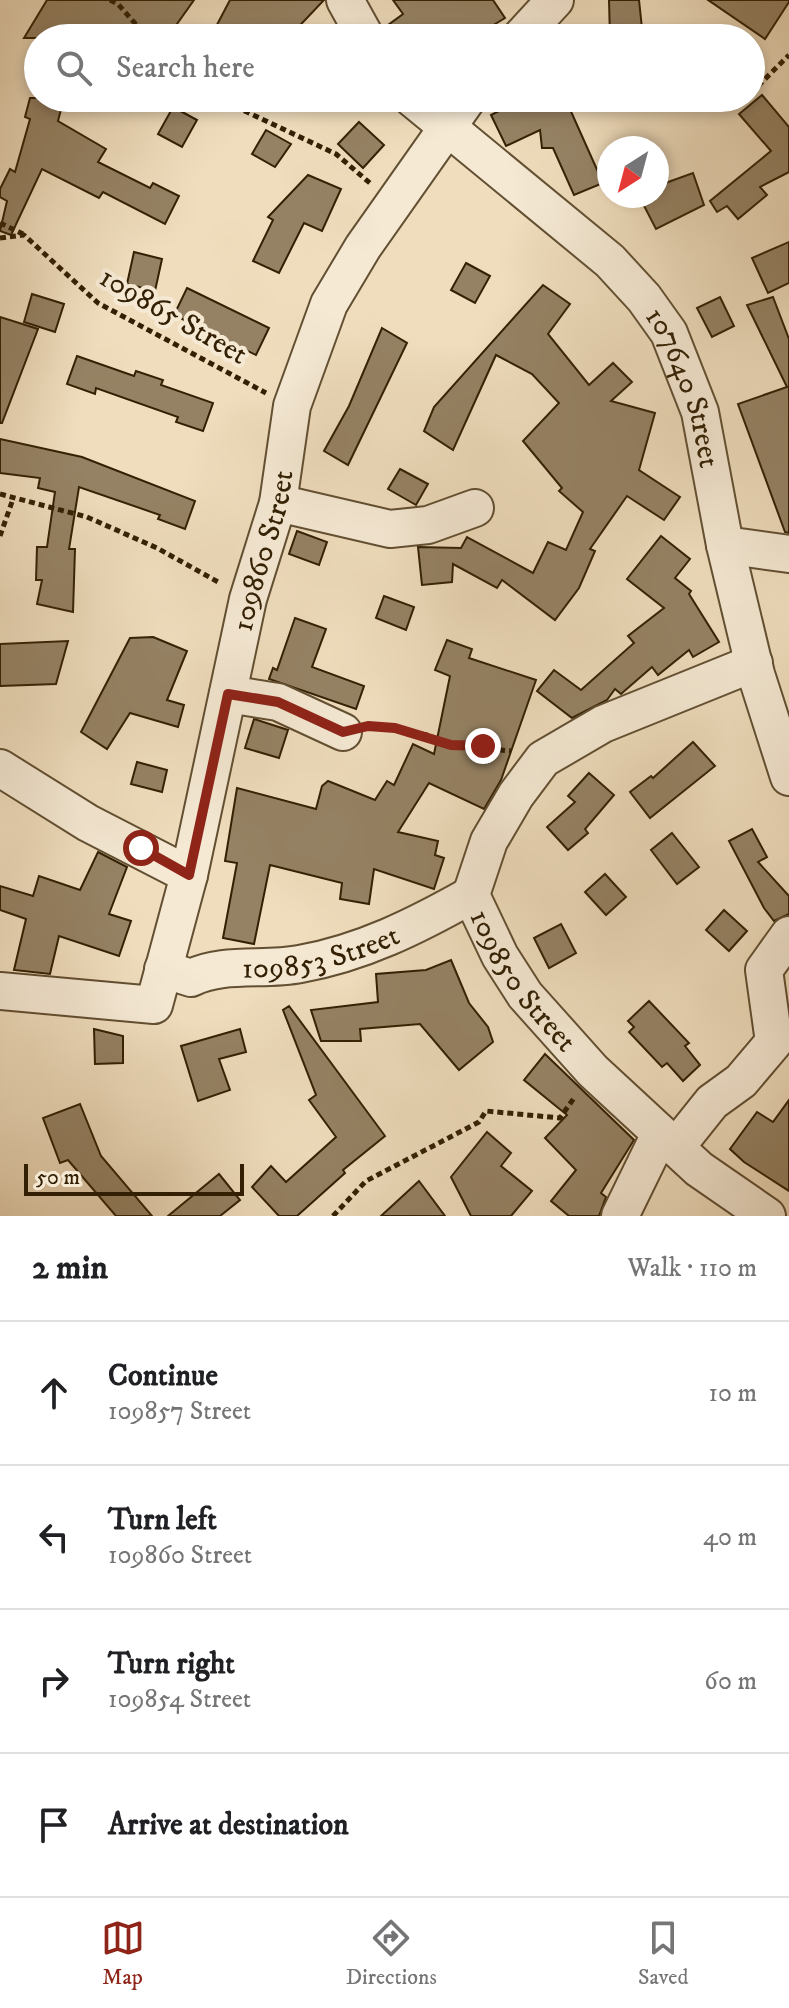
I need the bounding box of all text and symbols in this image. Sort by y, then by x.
search box [24,24,765,112]
icon: search [52,46,96,90]
text: Search here [116,50,255,87]
north arrow [597,136,669,208]
street label: 109865 Street [93,259,254,374]
street label: 107640 Street [636,300,727,471]
street label: 109860 Street [225,468,303,635]
route end [465,728,501,764]
route start [123,830,159,866]
street label: 109850 Street [461,904,584,1060]
street label: 109853 Street [241,917,405,988]
scale bar [24,1160,244,1196]
text: 50 m [36,1164,80,1191]
text: 2 min [32,1247,108,1289]
text: Walk · 110 m [627,1252,757,1285]
text: Continue [108,1358,218,1395]
icon: ahead [32,1371,76,1415]
text: 10 m [708,1377,757,1410]
text: 109857 Street [108,1395,251,1428]
text: Turn left [108,1502,217,1539]
icon: left [32,1515,76,1559]
text: 40 m [703,1521,757,1554]
text: 109860 Street [108,1539,252,1572]
text: Turn right [108,1646,235,1683]
icon: right [32,1659,76,1703]
text: 60 m [704,1665,757,1698]
text: 109854 Street [108,1683,251,1716]
icon: arrive [32,1803,76,1847]
text: Arrive at destination [108,1807,349,1844]
tab: Map [101,1916,145,1991]
tab: Directions [346,1916,437,1991]
tab: Saved [638,1916,688,1991]

